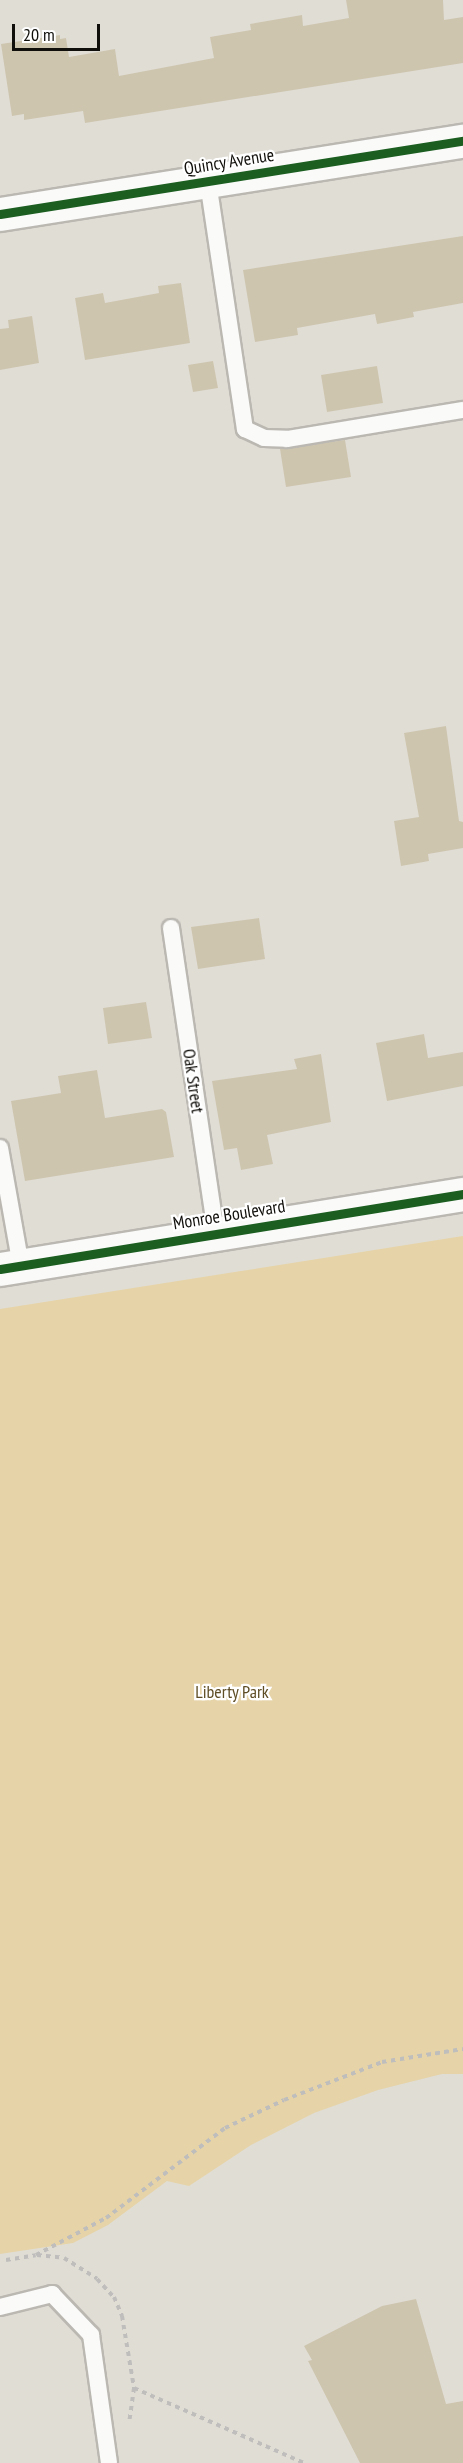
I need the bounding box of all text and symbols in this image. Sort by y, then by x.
scale bar [15,12,104,50]
text: 20 m [23,23,55,46]
street label: Quincy Avenue [182,144,276,180]
street label: Oak Street [178,1047,208,1115]
street label: Monroe Boulevard [171,1195,287,1235]
park label: Liberty Park [195,1681,269,1703]

